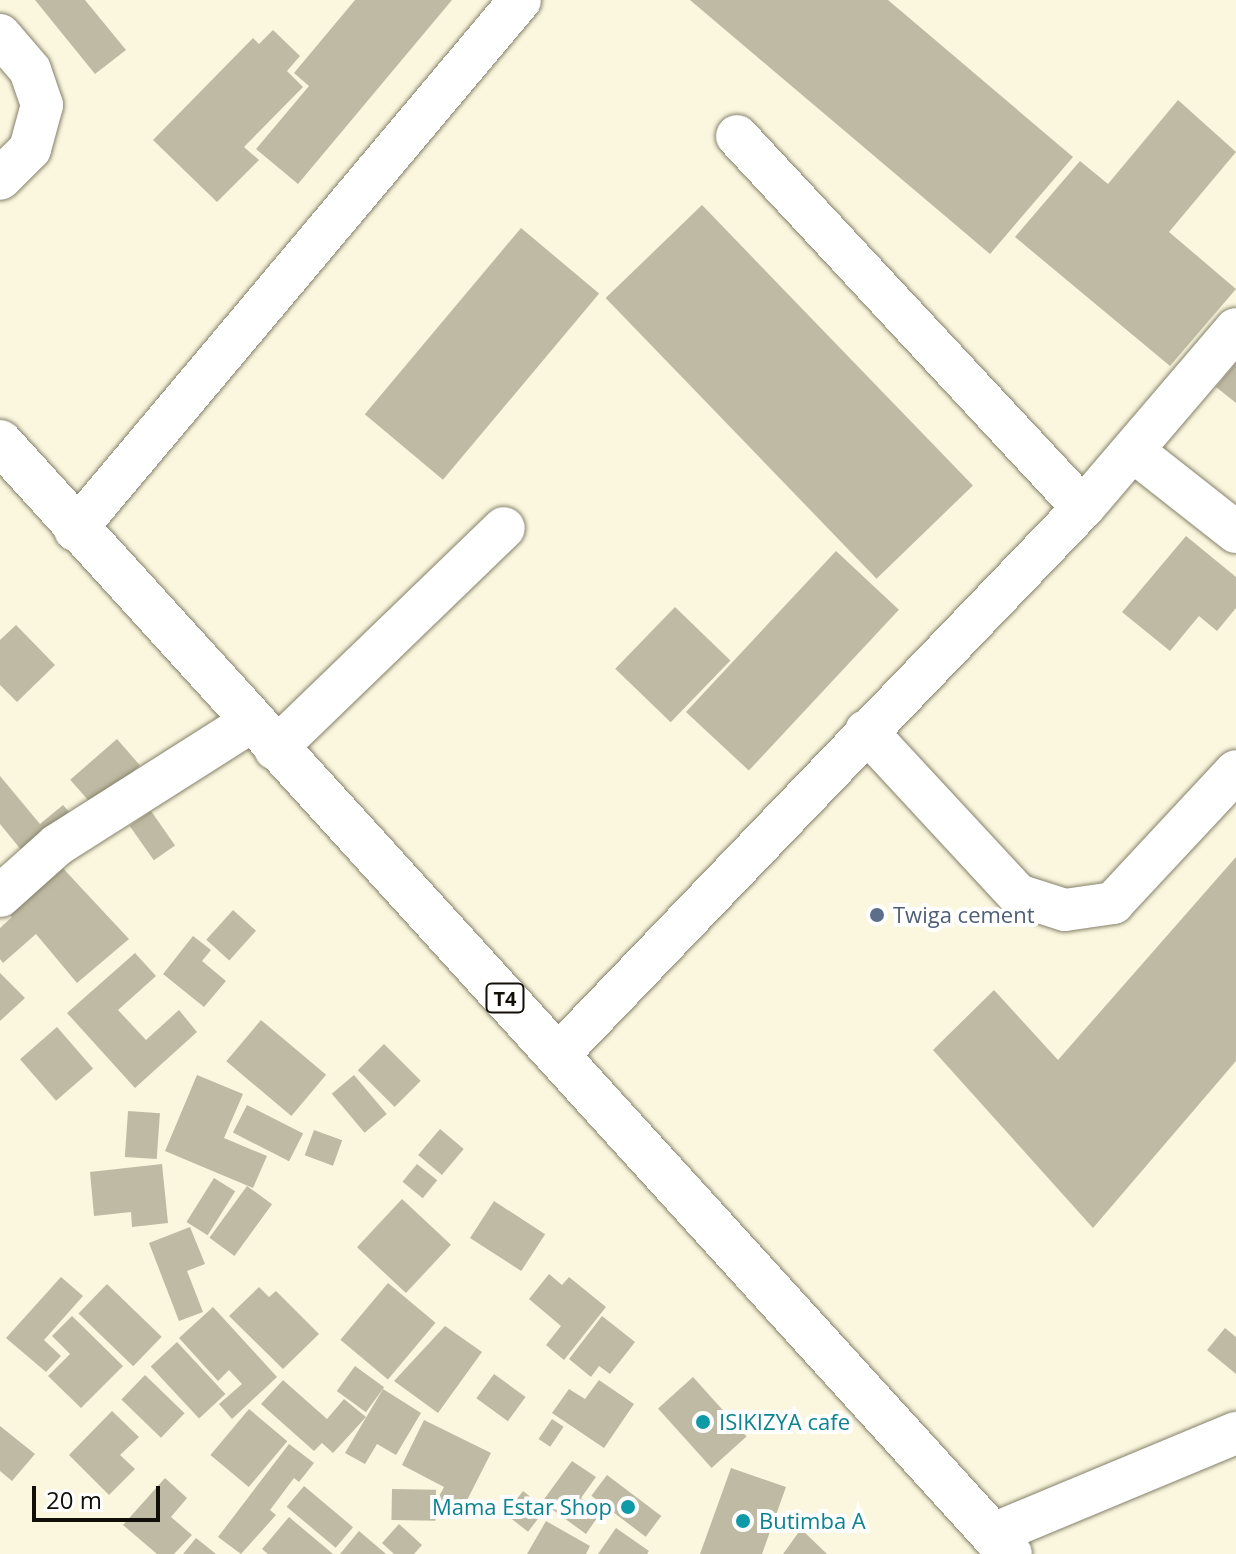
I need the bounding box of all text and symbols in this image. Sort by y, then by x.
place label: Twiga cement [893,902,1035,928]
marker: Twiga cement [868,906,886,924]
road number: T4 [485,982,525,1014]
place label: ISIKIZYA cafe [719,1409,850,1435]
marker: ISIKIZYA cafe [694,1413,712,1431]
scale bar [36,1470,164,1520]
text: 20 m [46,1483,102,1516]
place label: Mama Estar Shop [432,1494,612,1520]
marker: Mama Estar Shop [619,1498,637,1516]
place label: Butimba A [759,1508,866,1534]
marker: Butimba A [734,1512,752,1530]

